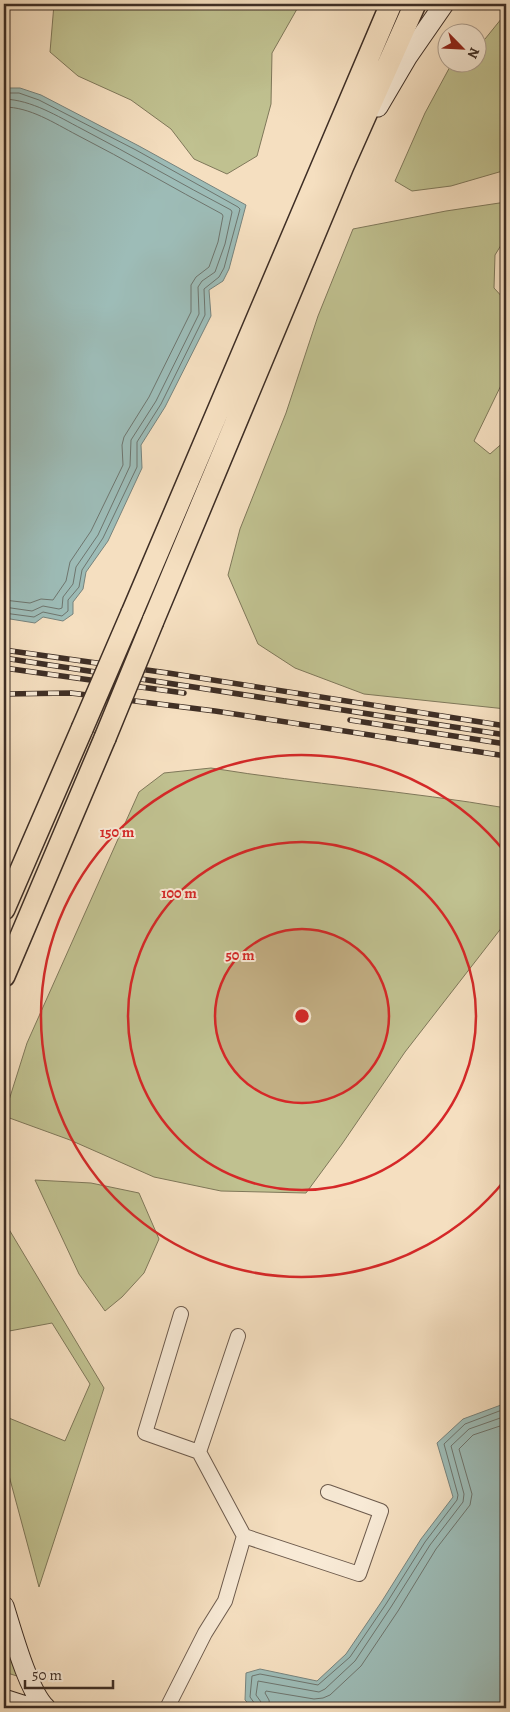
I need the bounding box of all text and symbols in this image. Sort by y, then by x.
north arrow [438,22,488,72]
text: N [463,45,484,62]
text: 150 m [100,822,135,842]
text: 100 m [161,883,197,903]
text: 50 m [225,945,255,965]
centre of rings [293,1007,311,1025]
scale bar [25,1657,112,1689]
text: 50 m [32,1665,62,1685]

